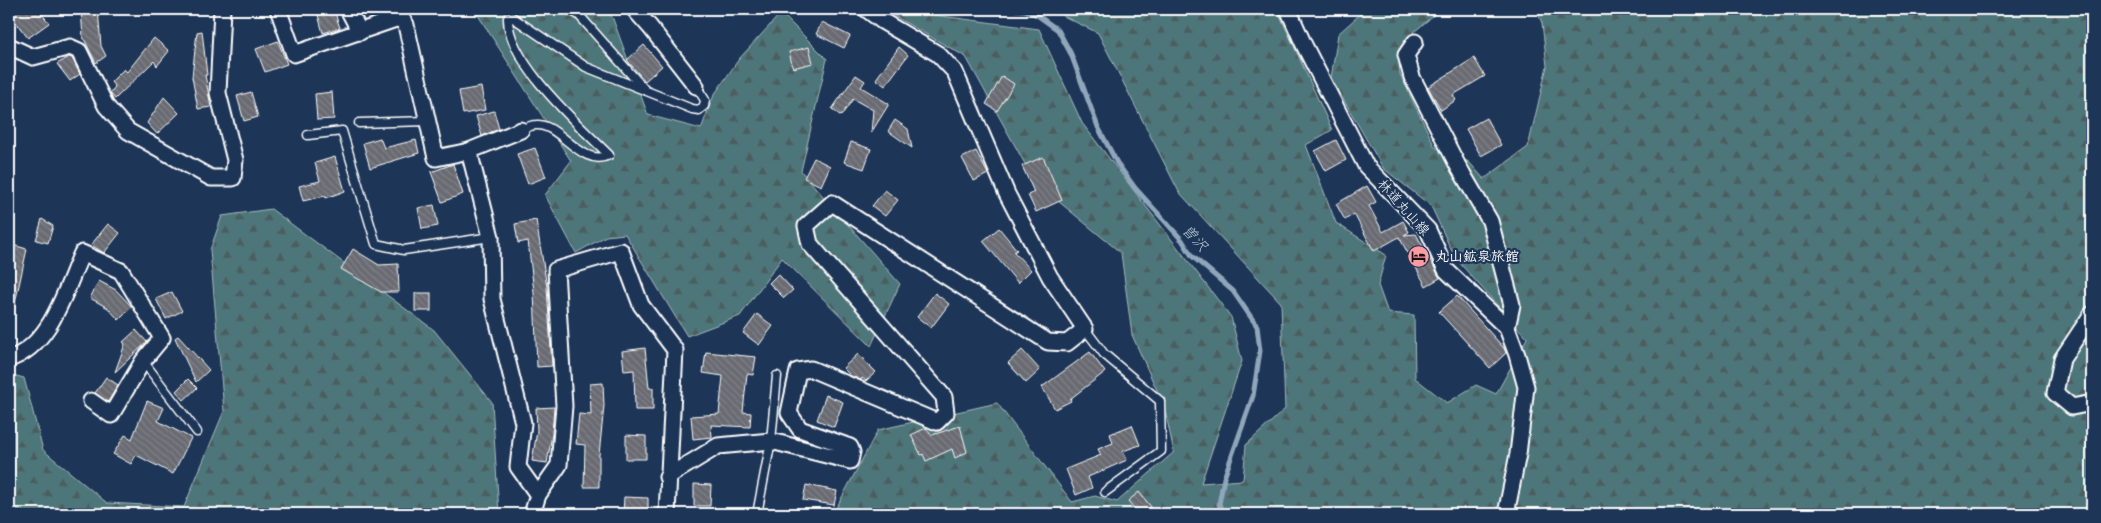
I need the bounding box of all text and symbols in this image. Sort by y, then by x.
street label: 林道丸山線 [1374,175,1434,239]
water label: 曽沢 [1178,220,1213,257]
hotel icon: 丸山鉱泉旅館 [1407,244,1431,268]
place label: 丸山鉱泉旅館 [1435,247,1519,265]

